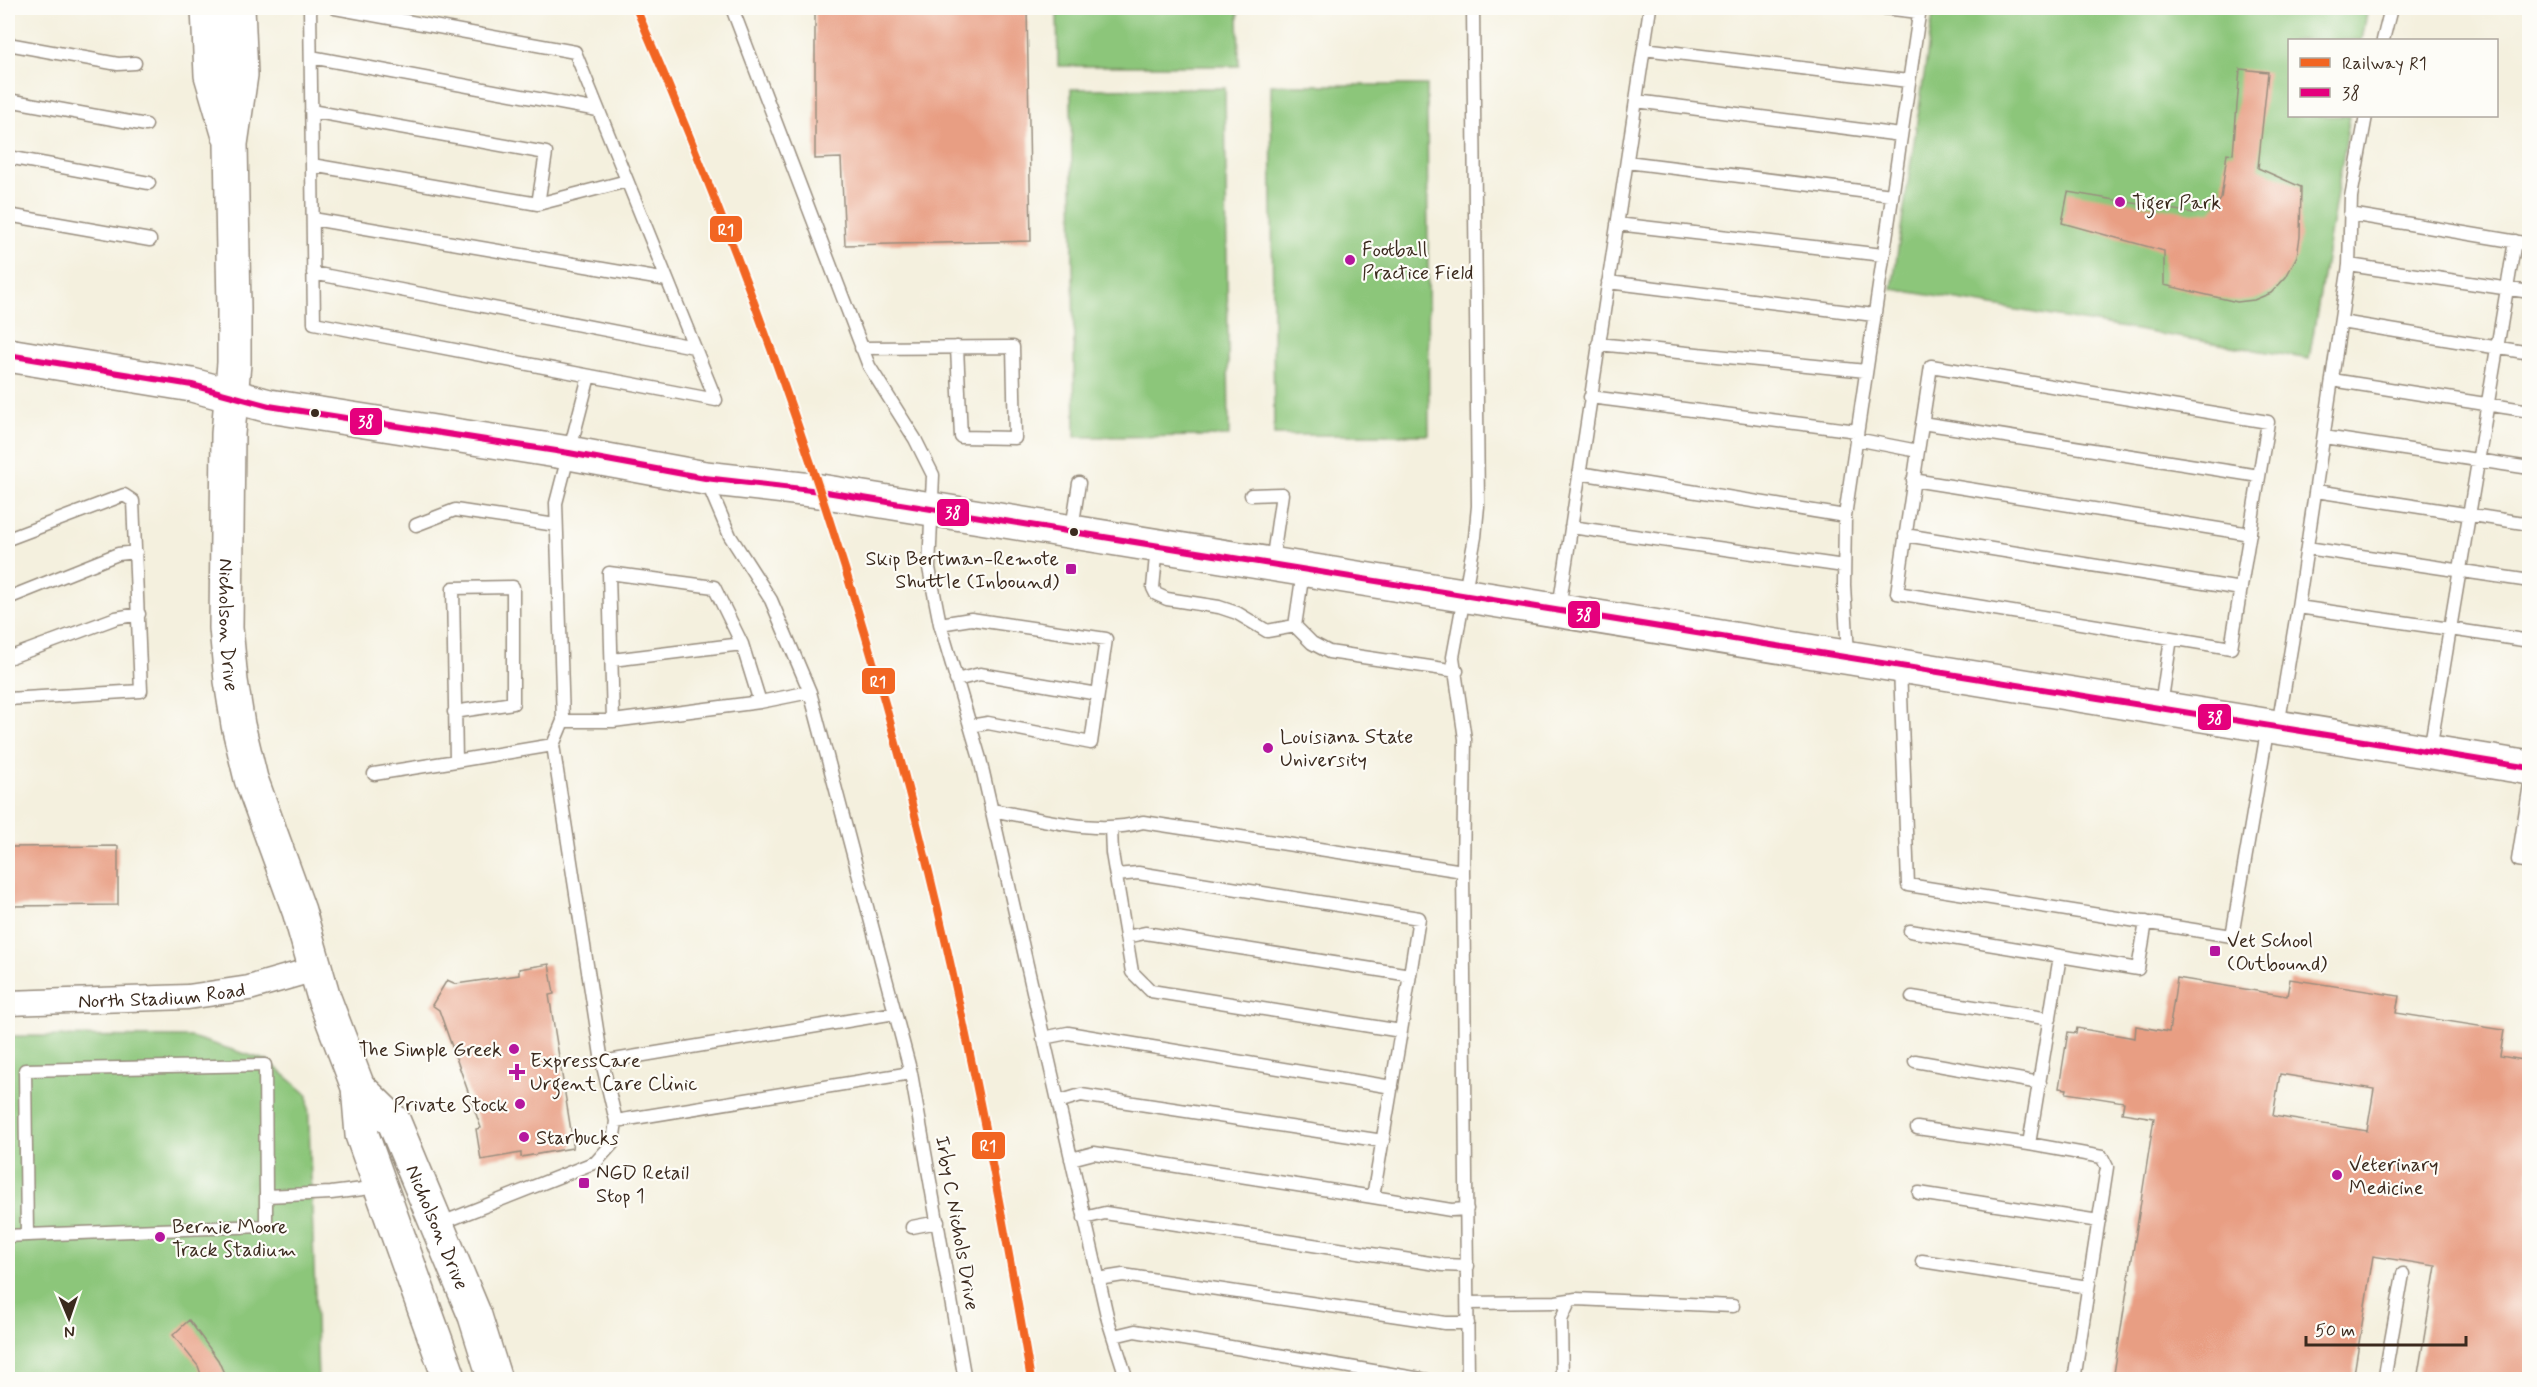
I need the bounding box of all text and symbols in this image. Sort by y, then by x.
legend [2288,39,2498,117]
text: Railway R1 [2342,52,2427,76]
text: 38 [2342,82,2360,106]
place label: Tiger Park [2132,190,2221,219]
marker: Tiger Park [2113,195,2127,209]
line badge: R1 [709,215,743,243]
text: R1 [718,220,734,241]
place label: Football Practice Field [1362,237,1473,287]
marker: Football Practice Field [1343,253,1357,267]
unlabelled marker [309,407,321,419]
line badge: 38 [349,407,383,436]
text: 38 [358,412,374,433]
line badge: 38 [936,498,970,527]
text: 38 [945,503,961,524]
unlabelled marker [1068,526,1080,538]
place label: Skip Bertman-Remote Shuttle (Inbound) [866,546,1059,596]
street label: Nicholson Drive [211,558,244,694]
marker: Skip Bertman-Remote Shuttle (Inbound) [1064,562,1078,576]
line badge: 38 [1567,600,1601,629]
text: 38 [1576,605,1592,626]
line badge: R1 [861,667,896,695]
text: R1 [870,672,886,693]
line badge: 38 [2197,703,2232,731]
text: 38 [2207,708,2223,729]
place label: Louisiana State University [1280,724,1413,774]
marker: Louisiana State University [1261,741,1275,755]
place label: Vet School (Outbound) [2227,928,2327,978]
marker: Vet School (Outbound) [2208,944,2222,958]
street label: North Stadium Road [78,977,247,1016]
place label: The Simple Greek [358,1037,502,1064]
marker: The Simple Greek [507,1042,521,1056]
place label: ExpressCare Urgent Care Clinic [530,1048,697,1100]
marker: ExpressCare Urgent Care Clinic [508,1063,526,1081]
place label: Private Stock [393,1092,508,1119]
marker: Private Stock [513,1097,527,1111]
place label: Starbucks [536,1125,619,1152]
marker: Starbucks [517,1130,531,1144]
line badge: R1 [971,1131,1006,1160]
street label: Irby C Nichols Drive [928,1134,985,1312]
text: R1 [980,1136,996,1157]
place label: Veterinary Medicine [2349,1152,2439,1202]
place label: NGD Retail Stop 1 [596,1160,689,1210]
street label: Nicholson Drive [398,1161,475,1294]
marker: Veterinary Medicine [2330,1168,2344,1182]
marker: NGD Retail Stop 1 [577,1176,591,1190]
place label: Bernie Moore Track Stadium [172,1214,297,1264]
marker: Bernie Moore Track Stadium [153,1230,167,1244]
north arrow [39,1288,99,1348]
scale bar [2306,1309,2466,1347]
text: 50 m [2315,1319,2355,1343]
text: N [64,1321,75,1342]

